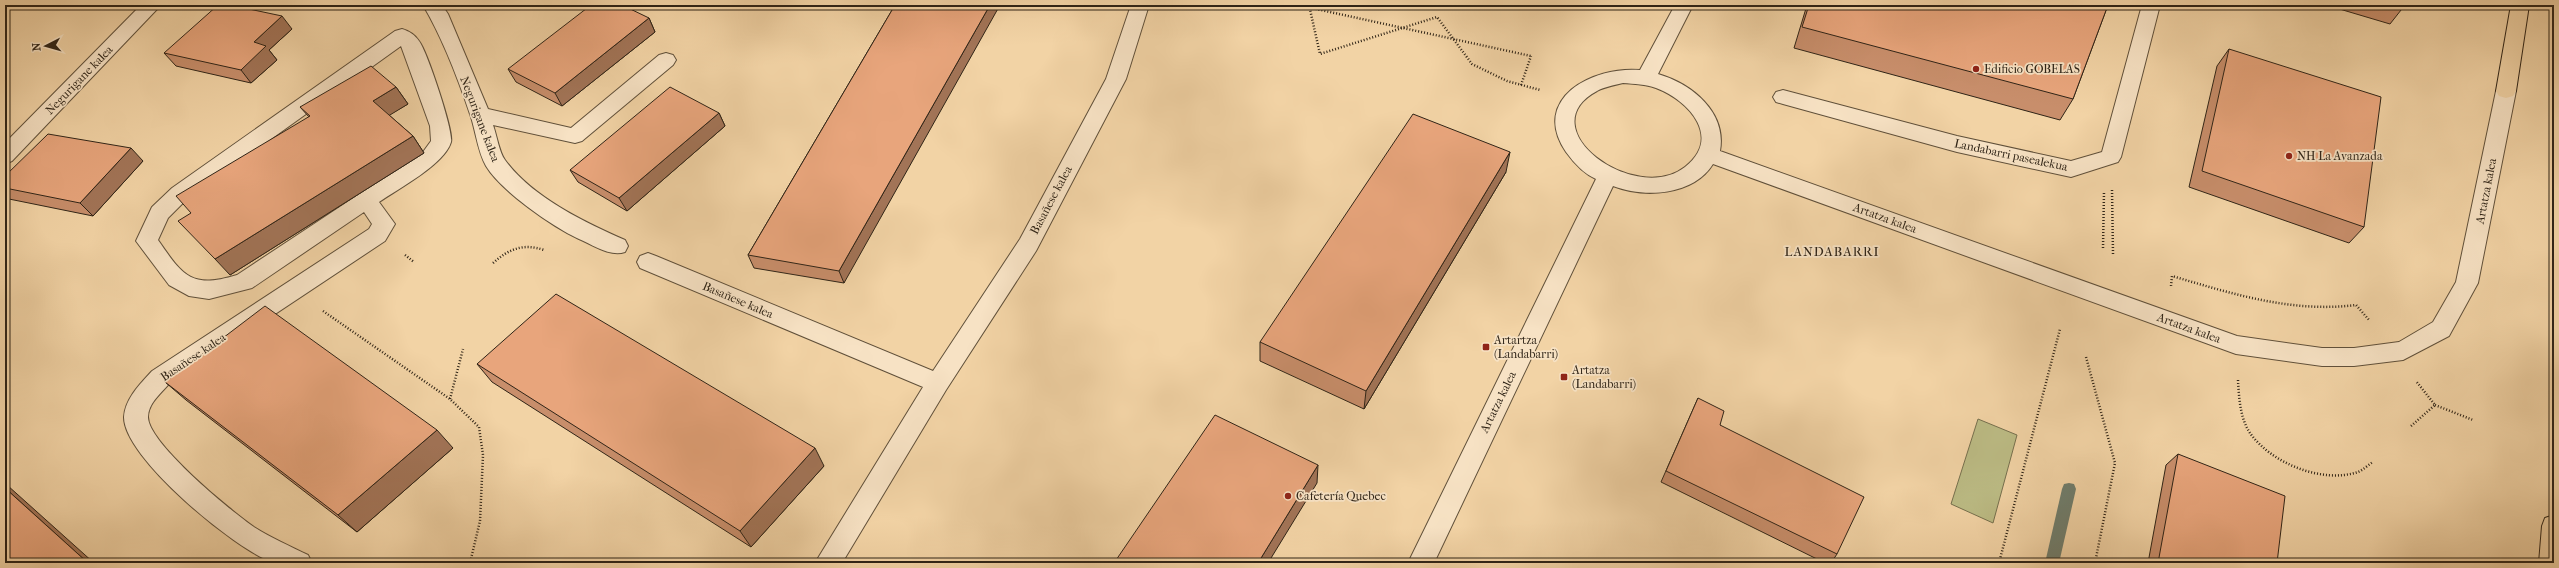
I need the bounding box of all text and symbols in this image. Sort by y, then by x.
north arrow [26,26,66,66]
text: N [30,42,43,52]
street label: Negurigane kalea [42,42,116,117]
place label: Edificio GOBELAS [1984,62,2080,76]
marker: Edificio GOBELAS [1971,64,1981,74]
street label: Negurigane kalea [457,74,503,164]
street label: Landabarri pasealekua [1953,136,2069,174]
place label: NH La Avanzada [2297,149,2383,163]
marker: NH La Avanzada [2284,151,2294,161]
street label: Artatza kalea [2473,156,2499,226]
street label: Basañese kalea [1027,163,1075,237]
street label: Artatza kalea [1850,200,1919,236]
district label: LANDABARRI [1784,244,1880,259]
street label: Basañese kalea [701,279,776,321]
street label: Artatza kalea [2154,310,2223,346]
street label: Basañese kalea [158,330,229,384]
place label: Artartza (Landabarri) [1493,333,1558,361]
marker: Artartza (Landabarri) [1481,342,1491,352]
place label: Artatza (Landabarri) [1571,363,1636,391]
street label: Artatza kalea [1477,368,1519,436]
marker: Artatza (Landabarri) [1559,372,1569,382]
place label: Cafetería Quebec [1296,489,1386,503]
marker: Cafetería Quebec [1283,491,1293,501]

